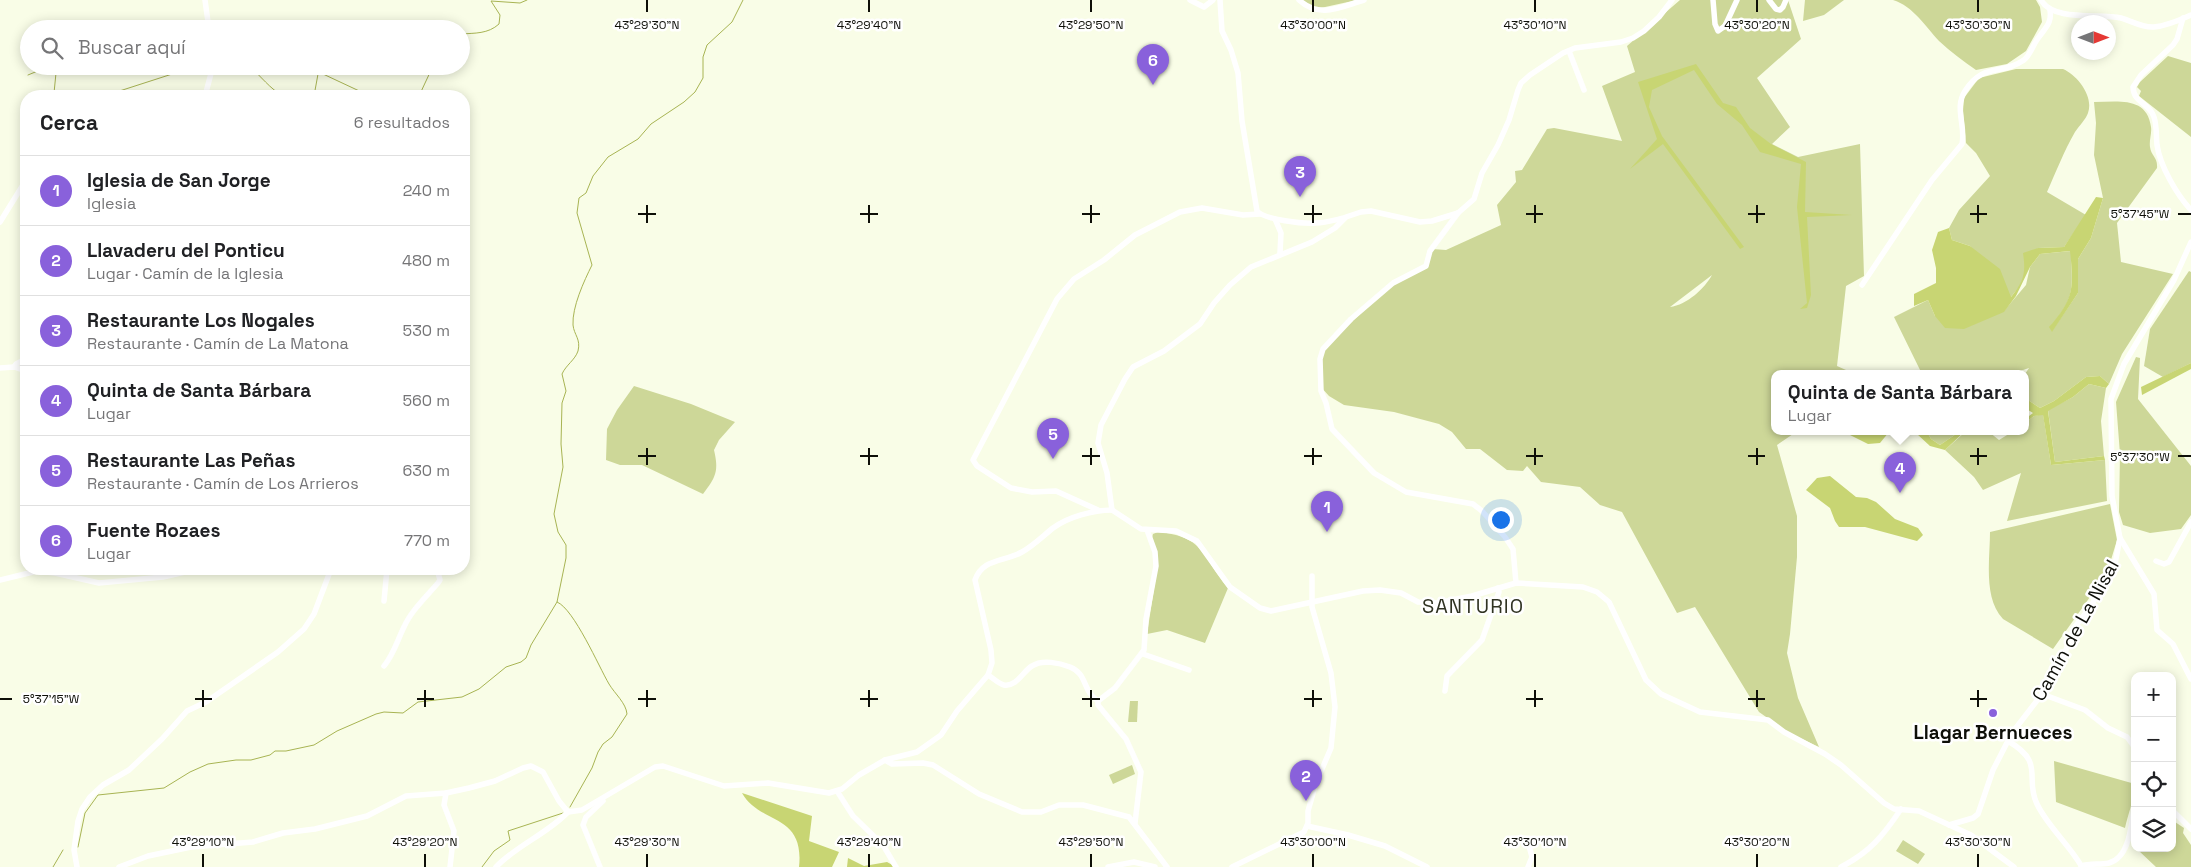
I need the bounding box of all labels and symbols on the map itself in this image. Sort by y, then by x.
north arrow [2071,15,2116,60]
text: 43°29'30"N [615,17,679,33]
text: 43°29'40"N [837,17,901,33]
text: 43°29'50"N [1059,17,1123,33]
text: 43°30'00"N [1280,17,1346,33]
text: 43°30'10"N [1503,17,1567,33]
text: 43°30'20"N [1724,17,1790,33]
text: 43°30'30"N [1945,17,2011,33]
pin: 6 [1137,44,1169,85]
pin: 3 [1284,156,1316,197]
text: 5°37'45"W [2111,206,2170,222]
pin: 5 [1037,418,1069,459]
text: 5°37'30"W [2110,449,2170,465]
pin: 4 [1884,452,1916,493]
pin: 1 [1311,491,1343,532]
your location [1488,507,1514,533]
street label: Camín de La Nisal [2026,555,2125,705]
district label: SANTURIO [1422,593,1524,619]
text: 5°37'15"W [23,691,80,707]
marker: Llagar Bernueces [1987,707,1999,719]
place label: Llagar Bernueces [1914,720,2073,745]
pin: 2 [1290,760,1322,801]
text: 43°29'10"N [172,834,234,850]
text: 43°29'20"N [393,834,457,850]
text: 43°29'30"N [615,834,679,850]
text: 43°29'40"N [837,834,901,850]
text: 43°29'50"N [1059,834,1123,850]
text: 43°30'00"N [1280,834,1346,850]
text: 43°30'10"N [1503,834,1567,850]
text: 43°30'20"N [1724,834,1790,850]
text: 43°30'30"N [1945,834,2011,850]

